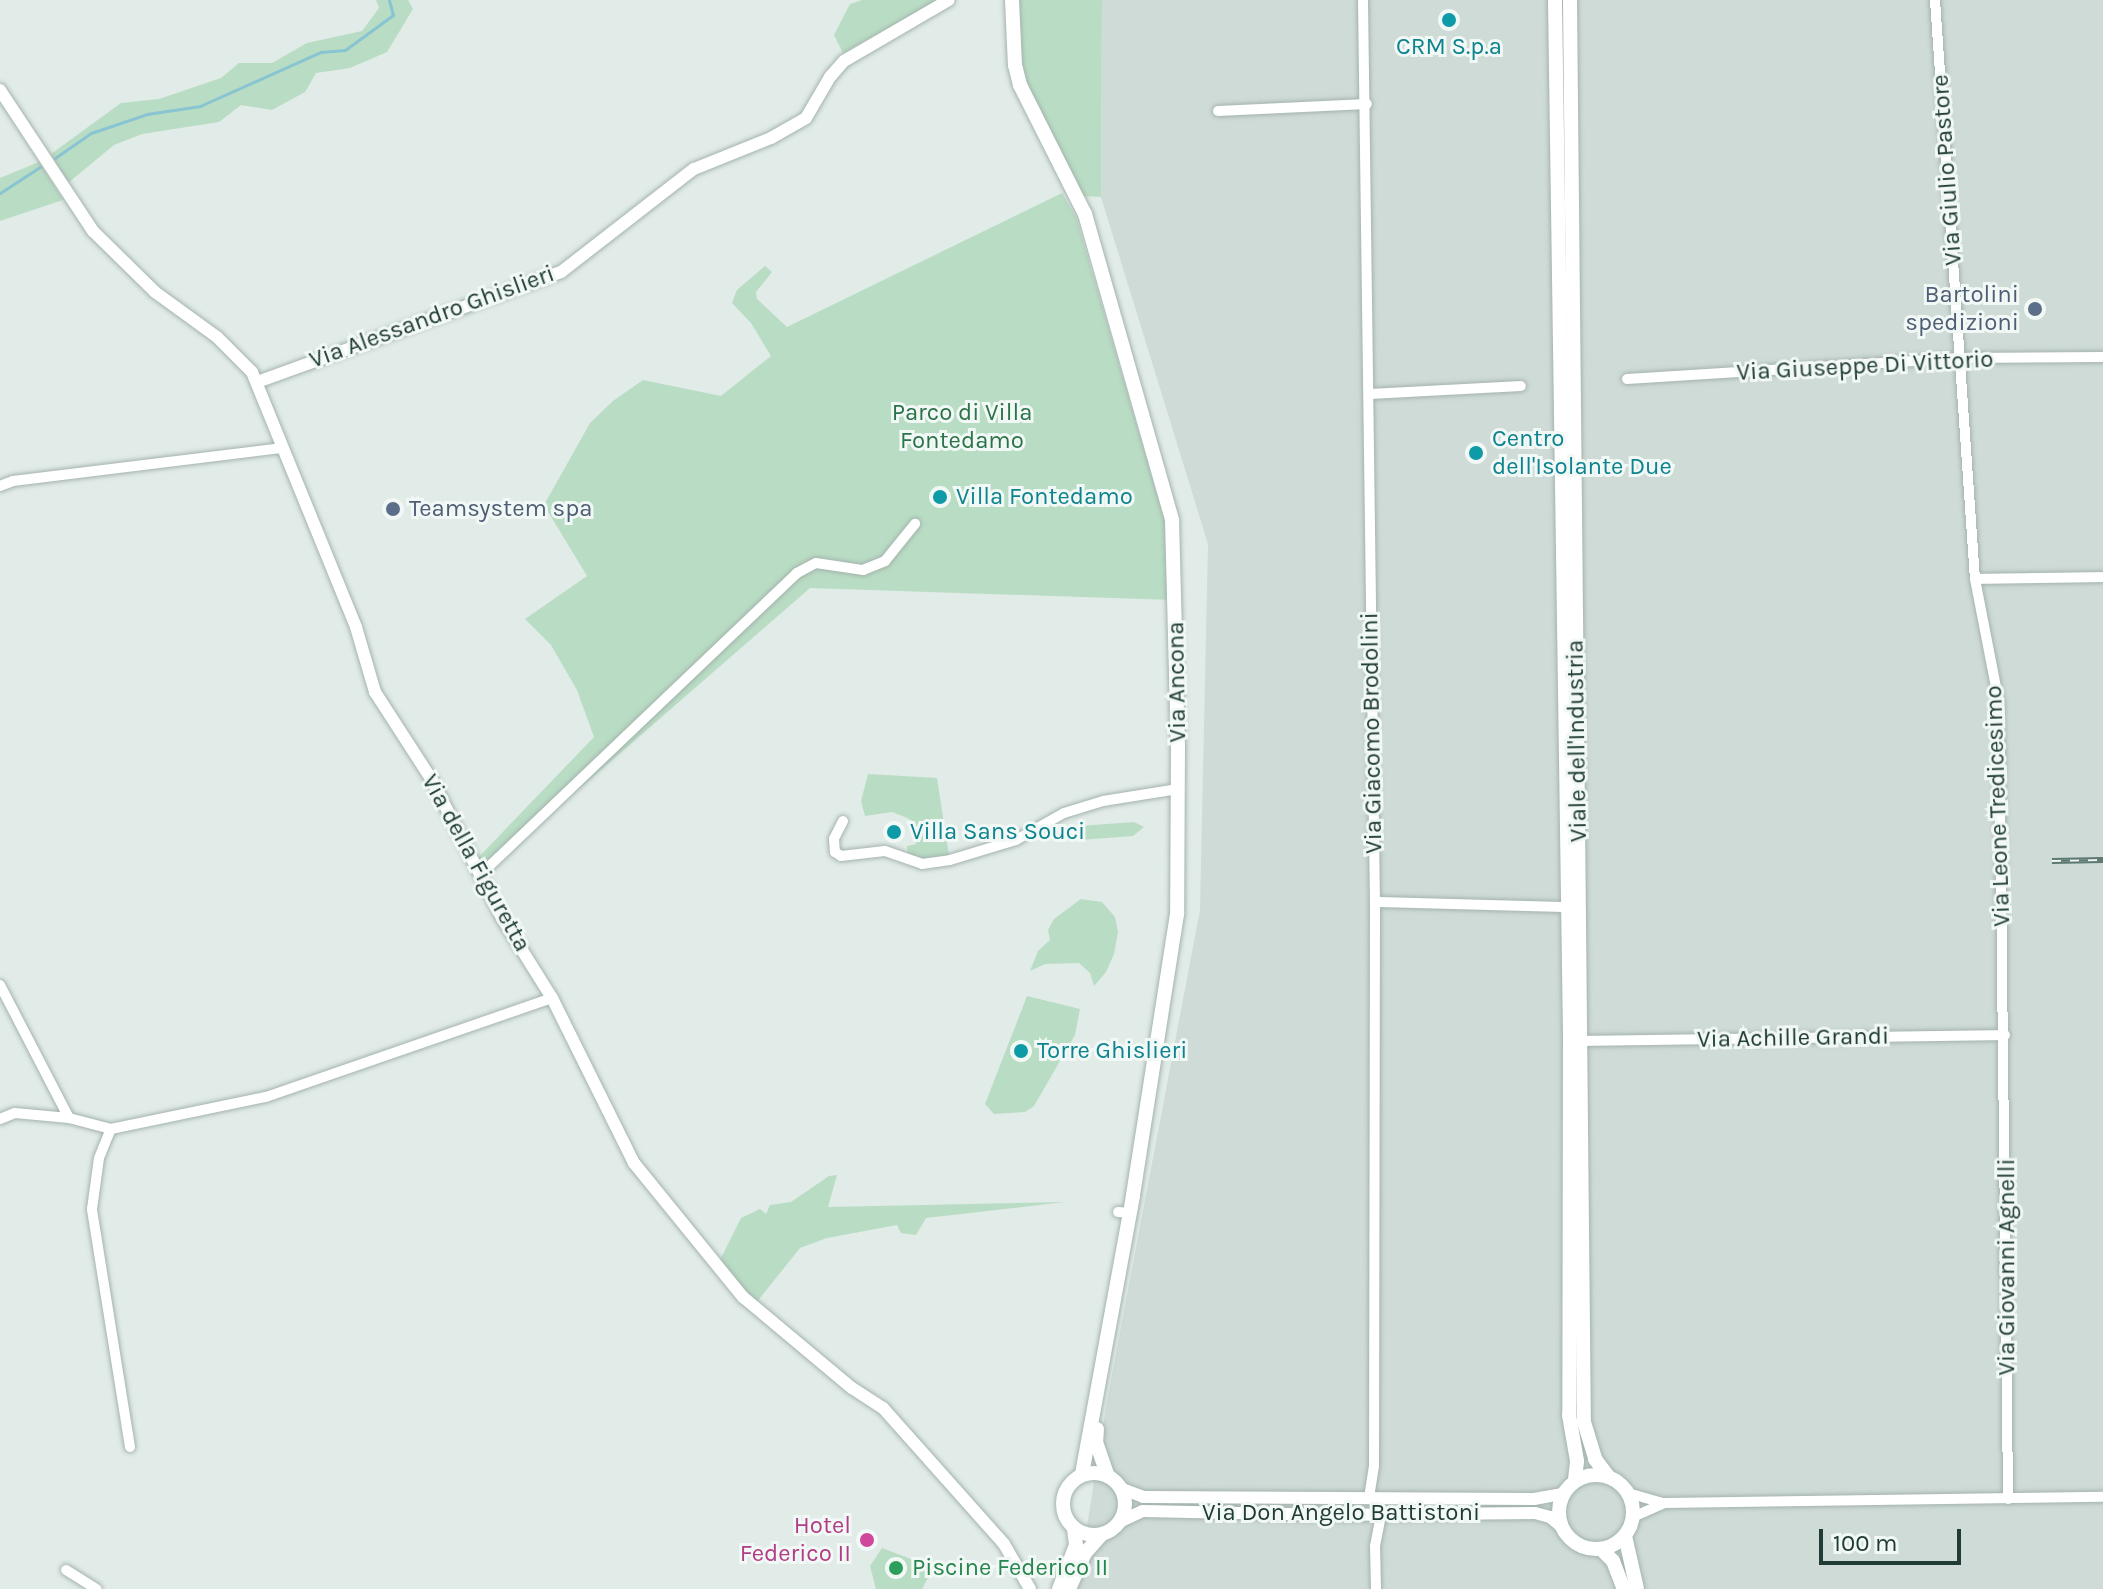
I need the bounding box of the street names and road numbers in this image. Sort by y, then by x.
street label: Via Giulio Pastore [1926,73,1968,267]
street label: Via Alessandro Ghislieri [305,259,559,375]
street label: Via Giuseppe Di Vittorio [1736,345,1994,387]
street label: Via Giacomo Brodolini [1355,612,1389,854]
street label: Via Ancona [1162,621,1192,743]
street label: Viale dell'Industria [1561,640,1593,842]
street label: Via Leone Tredicesimo [1979,685,2017,927]
street label: Via della Figuretta [415,769,537,957]
street label: Via Achille Grandi [1697,1022,1889,1054]
street label: Via Giovanni Agnelli [1993,1158,2021,1376]
street label: Via Don Angelo Battistoni [1202,1499,1480,1527]

